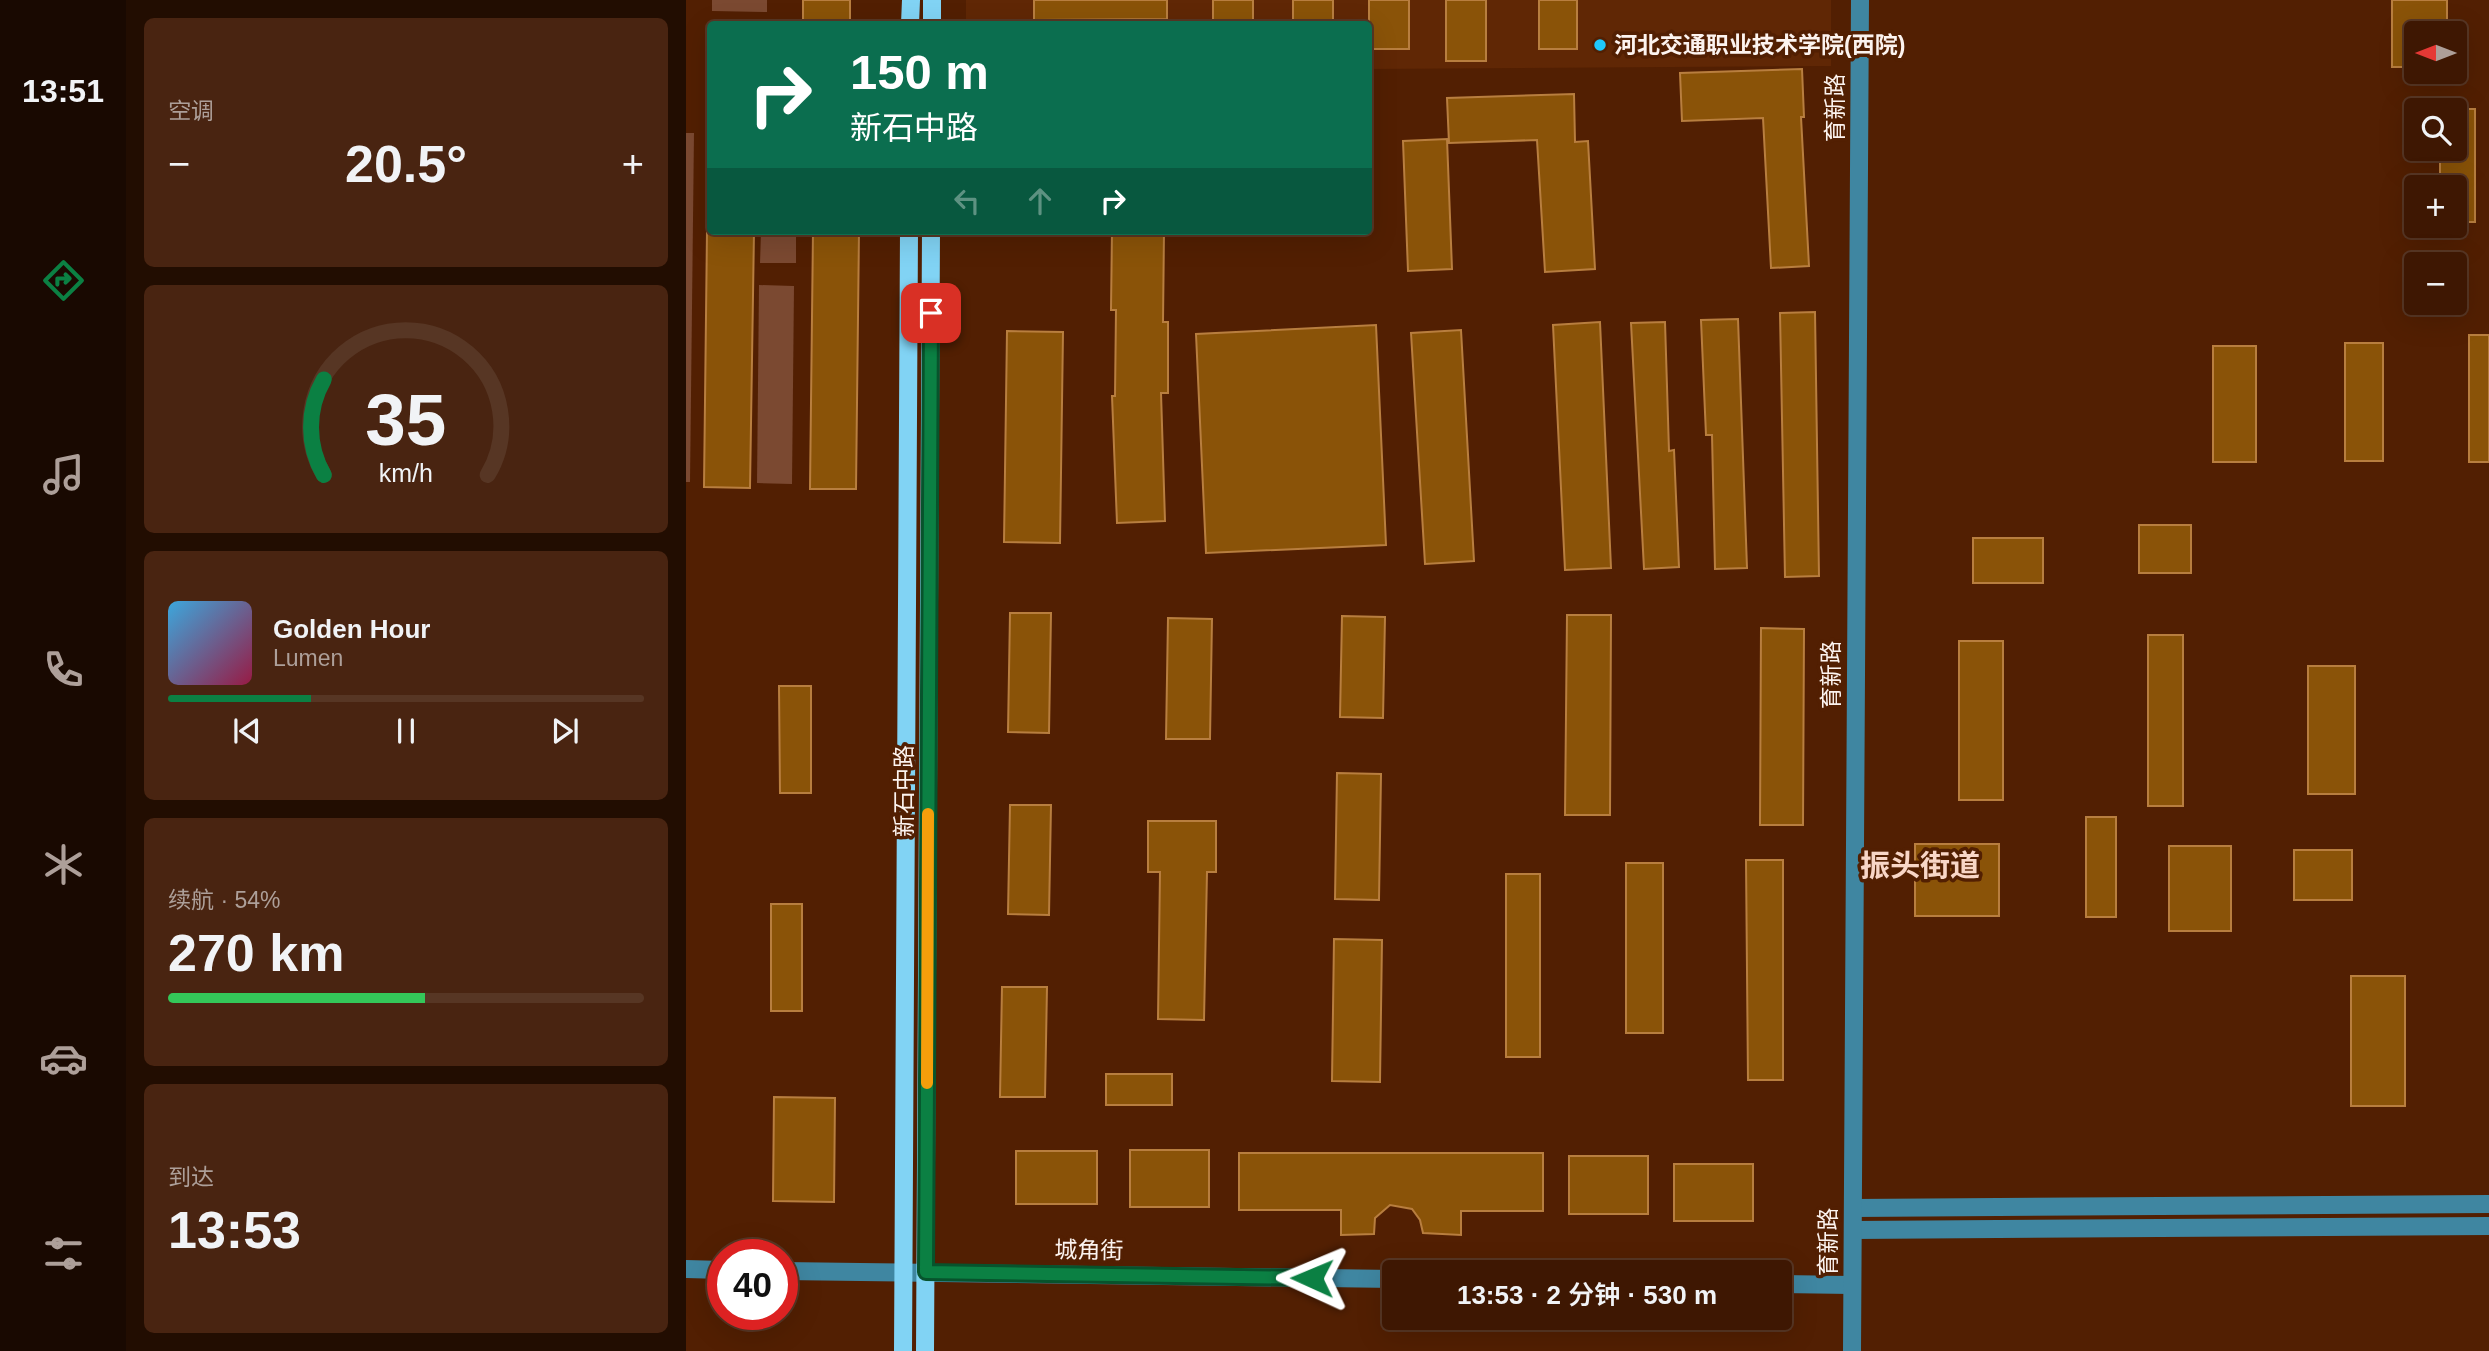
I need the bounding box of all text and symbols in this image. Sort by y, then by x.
north arrow [2404,21,2468,84]
map controls [2404,21,2467,315]
place label: 河北交通职业技术学院(西院) [1614,32,1905,58]
marker: 河北交通职业技术学院(西院) [1592,37,1608,53]
text: 150 m [850,45,989,99]
icon: right [735,49,826,140]
text: 13:51 [22,73,104,109]
street label: 育新路 [1822,74,1848,143]
text: 空调 [168,98,214,124]
button: search [2404,98,2467,161]
text: 新石中路 [850,110,978,146]
text: 20.5° [345,135,467,193]
text: − [168,143,190,185]
text: + [622,143,644,185]
button: + [2404,175,2467,238]
icon: left [948,182,986,220]
icon: ahead [1021,182,1059,220]
icon: right [1094,182,1132,220]
button: − [2404,252,2467,315]
icon: directions [39,256,88,305]
pin [901,283,961,343]
icon: arrive [912,294,950,332]
text: 35 [366,379,446,460]
icon: music [39,450,88,499]
text: km/h [379,459,433,487]
text: Golden Hour [273,614,430,644]
street label: 育新路 [1818,641,1844,710]
icon: phone [39,645,88,694]
text: Lumen [273,645,343,671]
icon: previous [228,712,266,750]
icon: pause [387,712,425,750]
icon: next [546,712,584,750]
street label: 新石中路 [891,745,917,837]
icon: climate [39,840,88,889]
district label: 振头街道 [1860,849,1980,882]
text: 续航 · 54% [168,887,280,913]
text: 270 km [168,924,344,982]
icon: car [39,1034,88,1083]
text: 到达 [168,1164,214,1190]
text: 13:53 [168,1201,301,1259]
street label: 育新路 [1815,1208,1841,1277]
icon: filters [39,1229,88,1278]
street label: 城角街 [1054,1236,1124,1264]
speed limit sign: 40 [707,1239,798,1330]
position arrow [1275,1241,1349,1315]
text: 13:53 · 2 分钟 · 530 m [1457,1280,1717,1310]

